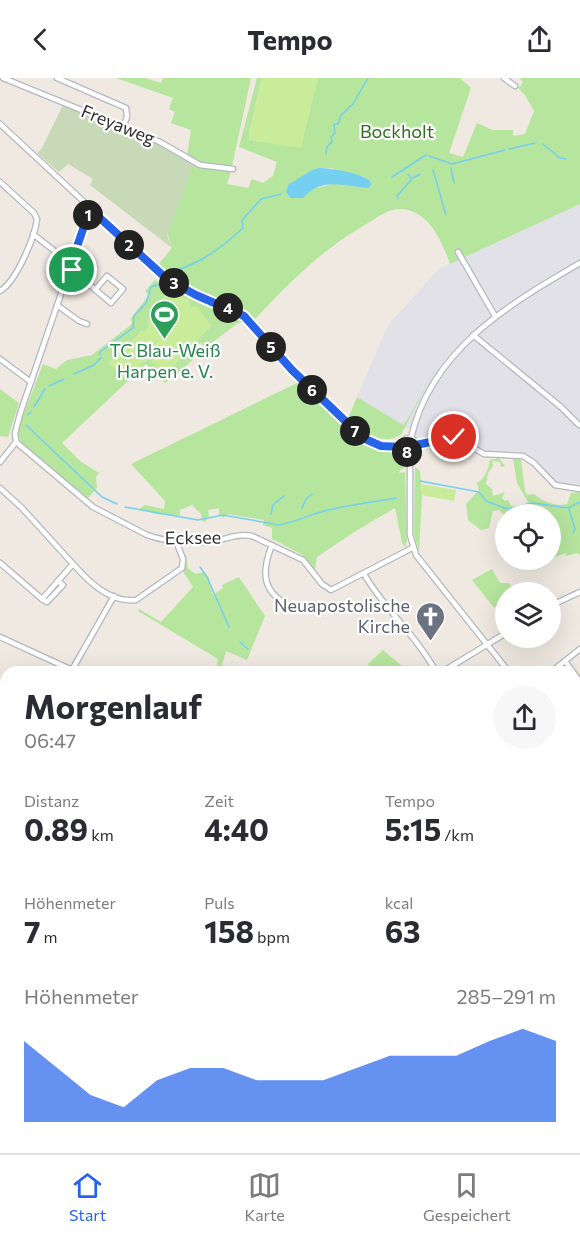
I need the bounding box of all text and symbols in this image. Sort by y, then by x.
icon: back [24,23,57,56]
text: Tempo [247,23,333,56]
icon: share [523,23,556,56]
street label: Freyaweg [78,99,159,149]
park label: Bockholt [360,120,434,142]
pin: 1 [73,200,103,230]
text: 1 [84,205,92,224]
pin: 2 [114,230,144,260]
text: 2 [124,235,134,254]
pin [46,244,97,295]
icon: arrive [55,253,88,286]
pin: 3 [159,268,189,298]
text: 3 [169,273,179,292]
pin: 4 [213,293,243,323]
sports icon: TC Blau-Weiß Harpen e. V. [149,298,181,340]
text: 4 [223,298,233,317]
pin: 5 [256,332,286,362]
text: 5 [266,337,276,356]
place label: TC Blau-Weiß Harpen e. V. [109,339,221,382]
pin: 6 [297,375,327,405]
text: 6 [307,380,317,399]
pin [428,411,479,462]
pin: 7 [340,416,370,446]
icon: check [437,420,470,453]
text: 7 [351,421,359,440]
pin: 8 [392,437,422,467]
text: 8 [402,442,412,461]
map controls [495,504,561,648]
button: locate [495,504,561,570]
street label: Ecksee [165,526,221,548]
button: layers [495,582,561,648]
place label: Neuapostolische Kirche [274,594,410,637]
church icon: Neuapostolische Kirche [415,600,447,642]
text: Morgenlauf [24,685,202,726]
button: share [493,686,556,749]
text: 06:47 [24,728,76,752]
text: Distanz [24,791,79,810]
text: Zeit [204,791,234,810]
text: Tempo [385,791,435,810]
text: 0.89 [24,810,88,847]
text: 4:40 [204,810,269,847]
text: 5:15 [385,810,441,847]
text: km [88,825,114,844]
text: /km [441,825,474,844]
text: Höhenmeter [24,893,116,912]
text: Puls [204,893,235,912]
text: kcal [385,893,413,912]
text: 7 [24,912,41,949]
text: 158 [204,912,254,949]
text: 63 [385,912,420,949]
text: m [41,927,58,946]
text: bpm [254,927,290,946]
text: Höhenmeter [24,984,139,1008]
text: 285–291 m [457,984,556,1008]
tab: Start [69,1169,106,1224]
tab: Karte [244,1169,285,1224]
tab: Gespeichert [423,1169,511,1224]

